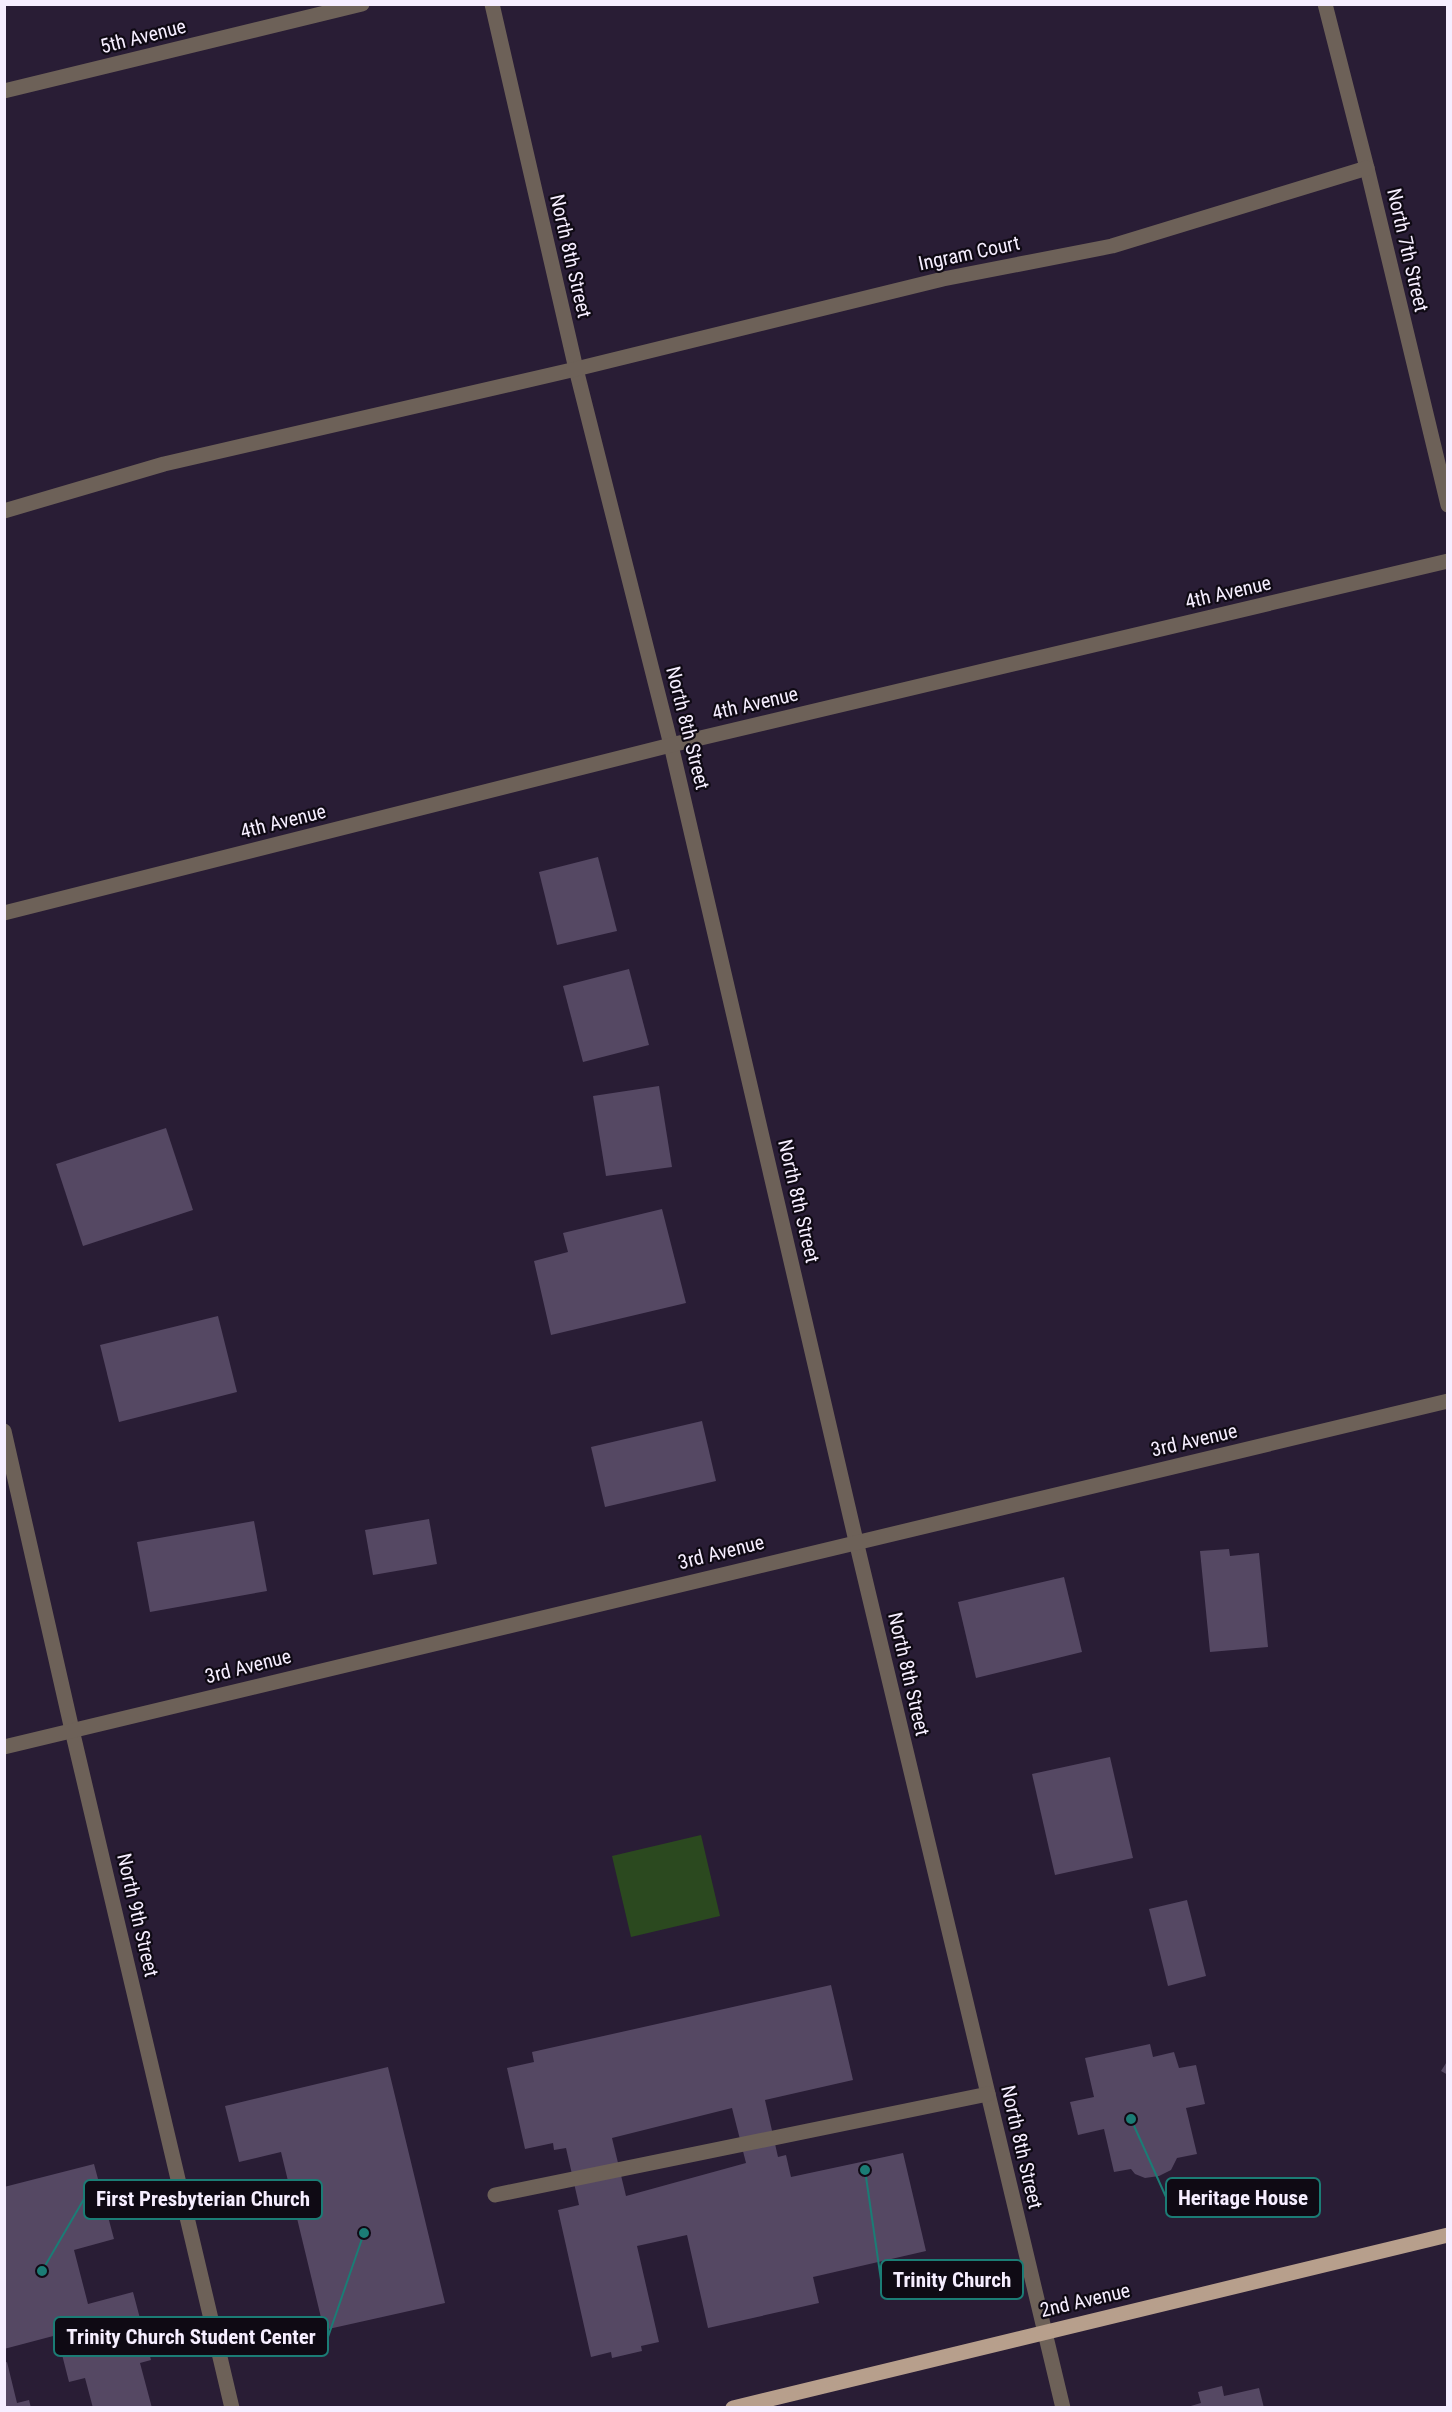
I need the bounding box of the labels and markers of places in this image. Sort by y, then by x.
callout: Heritage House [1166,2178,1320,2217]
callout: First Presbyterian Church [84,2180,322,2219]
callout: Trinity Church [881,2260,1023,2299]
callout: Trinity Church Student Center [54,2317,328,2356]

